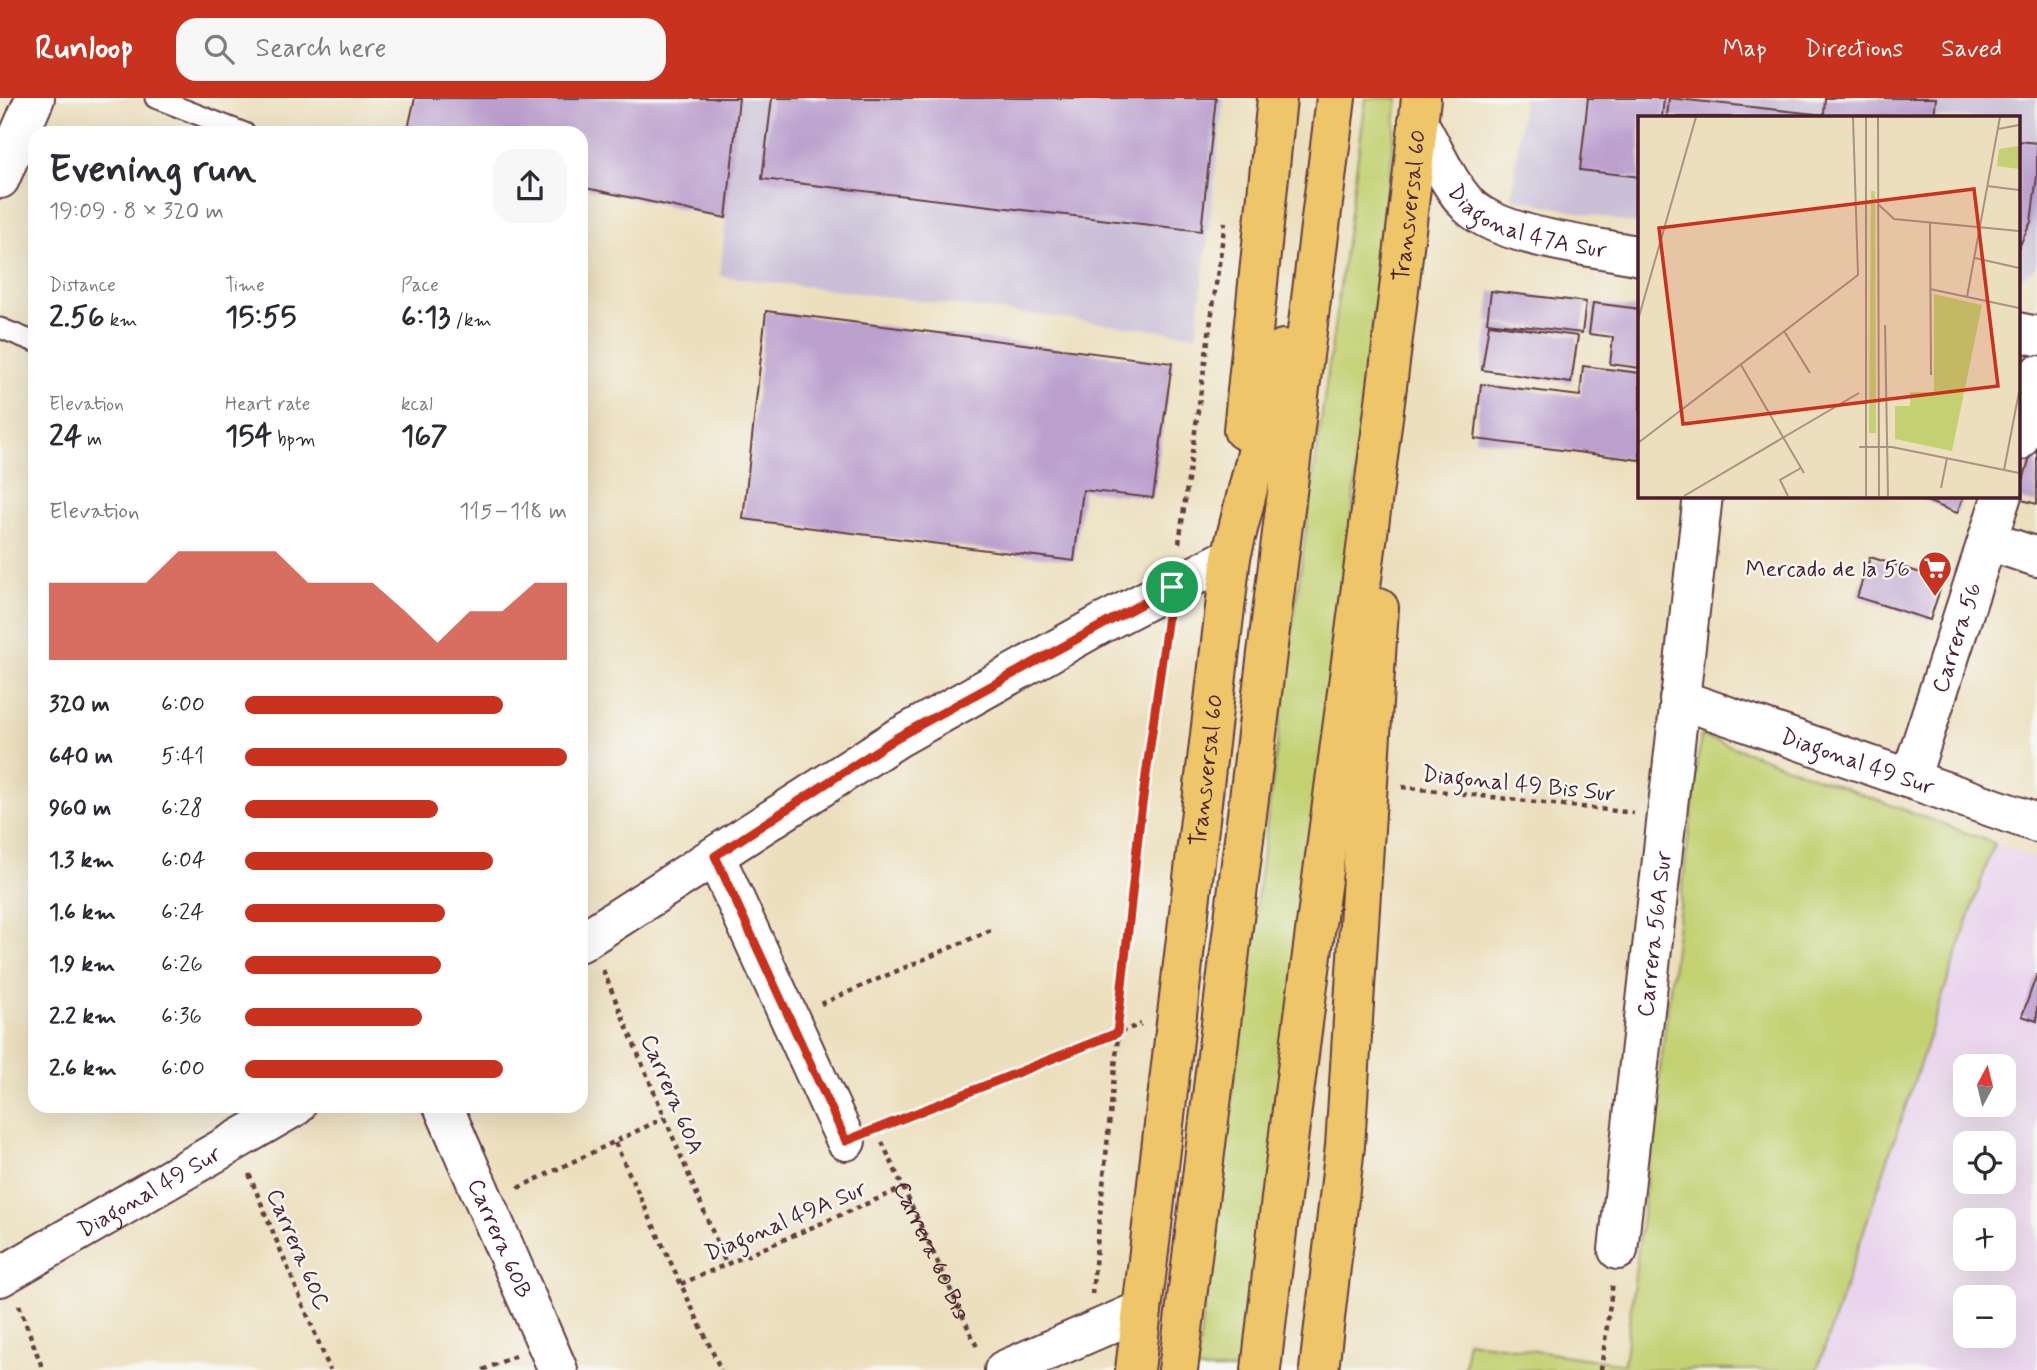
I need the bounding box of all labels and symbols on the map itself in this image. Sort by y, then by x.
inset map [1638,116,2020,497]
street label: Transversal 60 [1387,128,1434,283]
street label: Diagonal 47A Sur [1440,179,1609,267]
supermarket icon: Mercado de la 56 [1916,549,1954,598]
place label: Mercado de la 56 [1745,555,1910,585]
pin [1142,557,1202,617]
street label: Carrera 56 [1926,579,1990,697]
street label: Transversal 60 [1184,693,1232,848]
street label: Diagonal 49 Sur [1776,722,1938,803]
street label: Diagonal 49 Bis Sur [1420,760,1617,812]
street label: Carrera 56A Sur [1631,849,1680,1019]
street label: Carrera 60A [632,1030,710,1159]
north arrow [1953,1054,2016,1116]
street label: Diagonal 49 Sur [73,1139,227,1246]
street label: Carrera 60B [459,1174,538,1303]
street label: Diagonal 49A Sur [700,1174,872,1271]
street label: Carrera 60 Bis [885,1177,975,1325]
street label: Carrera 60C [258,1184,336,1315]

